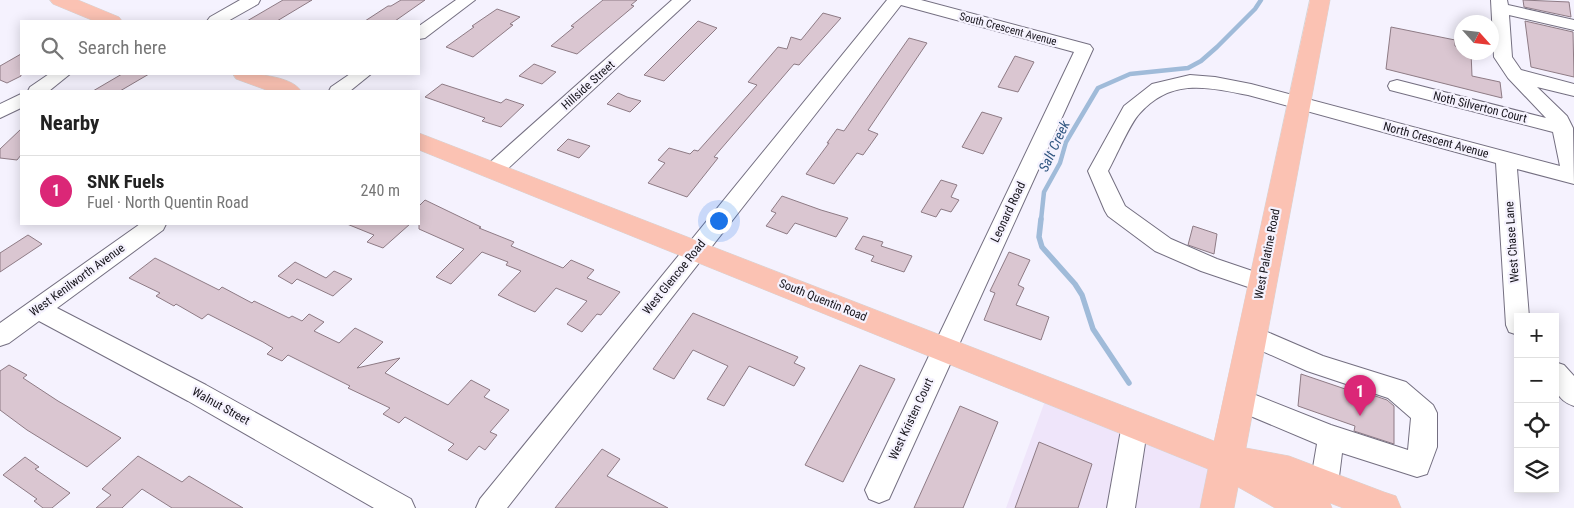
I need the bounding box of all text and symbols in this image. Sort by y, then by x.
street label: South Crescent Avenue [958,10,1058,48]
north arrow [1454,15,1499,60]
search box [20,20,420,75]
icon: search [38,34,66,62]
text: Search here [78,36,166,59]
street label: Hillside Street [559,57,618,112]
street label: Noth Silverton Court [1432,89,1529,126]
text: Nearby [40,111,99,135]
water label: Salt Creek [1035,117,1073,174]
street label: North Crescent Avenue [1382,119,1491,161]
text: SNK Fuels [87,170,164,193]
street label: Leonard Road [988,179,1028,245]
text: 1 [52,181,60,200]
text: 240 m [361,181,400,200]
text: Fuel · North Quentin Road [87,193,249,212]
street label: West Chase Lane [1502,201,1522,283]
your location [706,208,732,234]
street label: West Palatine Road [1251,208,1283,300]
street label: West Glencoe Road [640,237,708,317]
street label: West Kenilworth Avenue [27,241,128,319]
street label: South Quentin Road [777,276,869,324]
map controls [1514,313,1559,493]
button: + [1514,313,1559,358]
button: − [1514,358,1559,403]
street label: West Kristen Court [886,375,936,462]
pin: 1 [1344,375,1376,416]
street label: Walnut Street [190,384,253,428]
button: locate [1514,403,1559,448]
button: layers [1514,448,1559,493]

